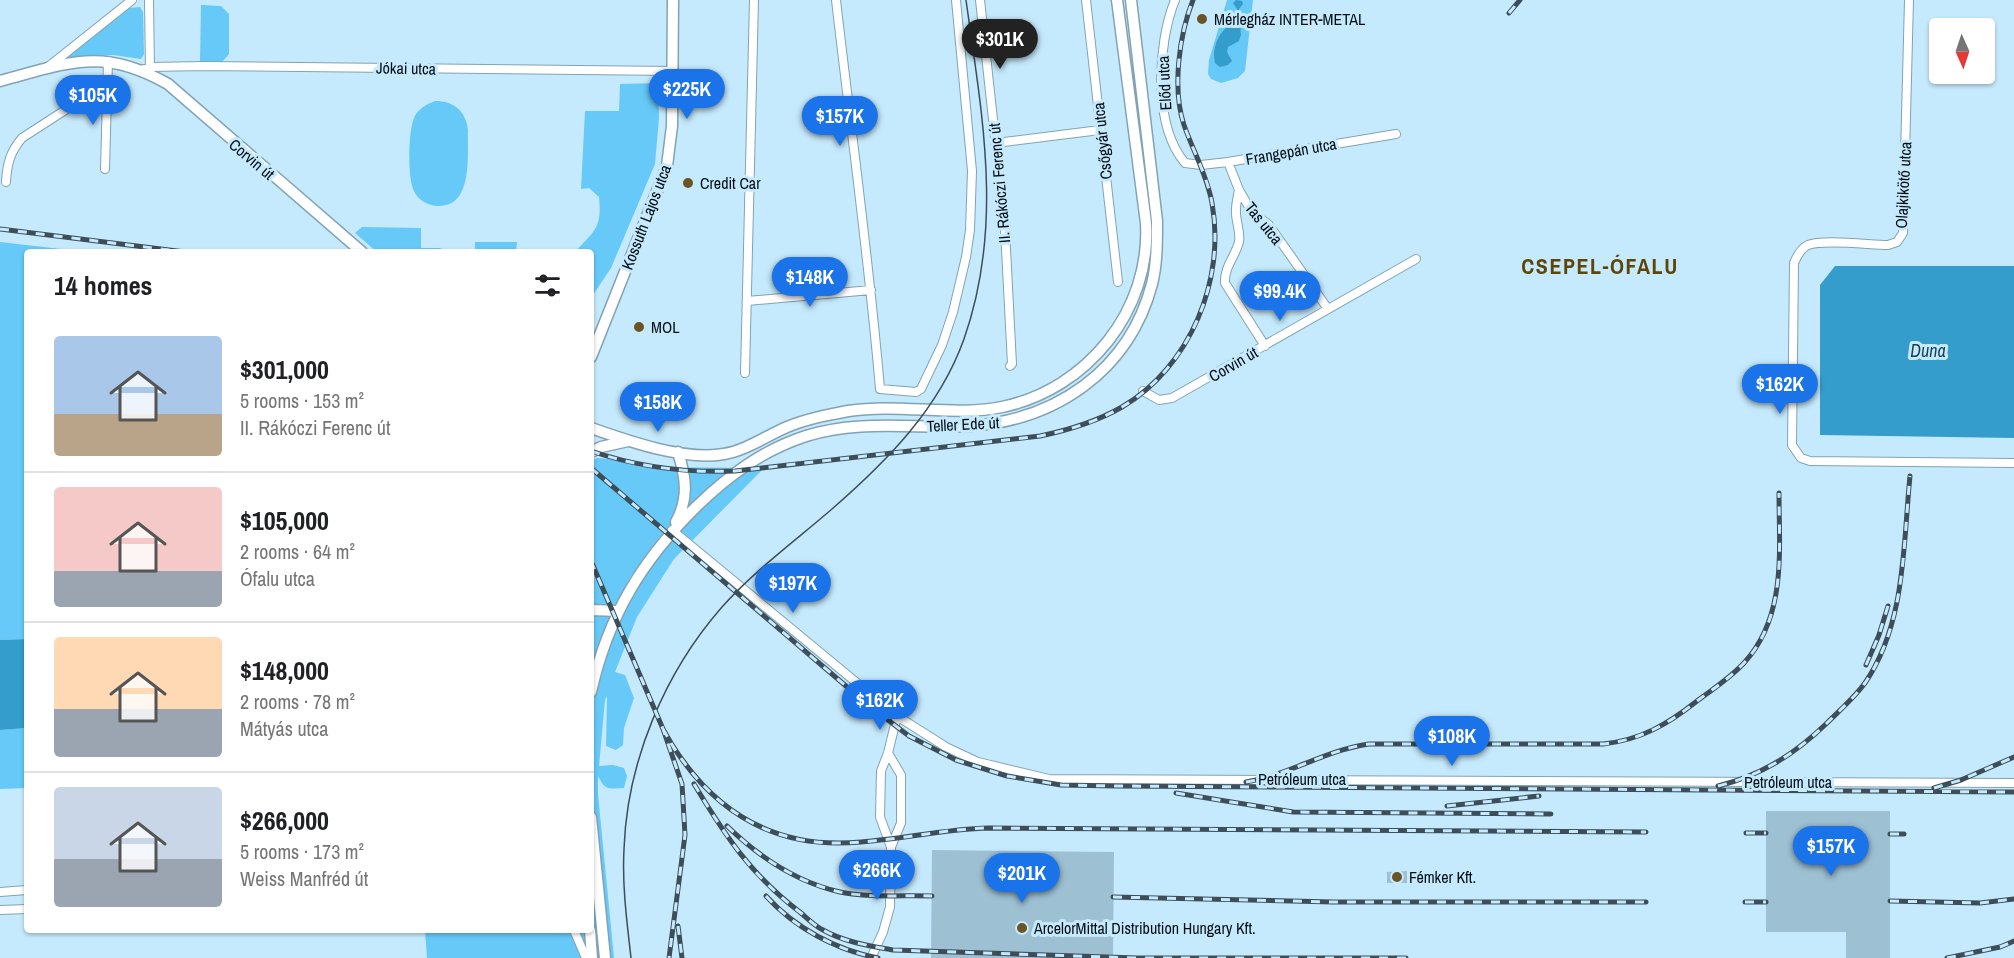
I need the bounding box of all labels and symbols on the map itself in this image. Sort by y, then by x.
place label: Mérlegház INTER-METAL [1214,8,1366,30]
marker: Mérlegház INTER-METAL [1195,12,1209,26]
north arrow [1929,18,1995,84]
pin: $301K [958,19,1042,70]
street label: Előd utca [1152,54,1176,111]
street label: Jókai utca [376,56,437,80]
pin: $225K [645,69,729,120]
pin: $105K [51,75,135,126]
pin: $157K [798,96,882,147]
street label: Csőgyár utca [1087,101,1117,181]
street label: II. Rákóczi Ferenc út [983,122,1015,244]
street label: Frangepán utca [1244,132,1339,170]
street label: Corvin út [225,133,280,185]
street label: Olajkikötő utca [1890,140,1916,229]
street label: Kossuth Lajos utca [616,161,676,273]
place label: Credit Car [700,172,761,194]
marker: Credit Car [681,176,695,190]
street label: Tas utca [1240,197,1288,250]
district label: CSEPEL-ÓFALU [1521,251,1679,281]
pin: $148K [768,257,852,308]
pin: $99.4K [1231,271,1329,322]
place label: MOL [651,316,680,338]
marker: MOL [632,320,646,334]
water label: Duna [1910,338,1946,363]
street label: Corvin út [1204,341,1262,387]
pin: $162K [1738,364,1822,415]
pin: $158K [616,382,700,433]
street label: Teller Ede út [926,411,1000,437]
pin: $197K [751,563,835,614]
pin: $162K [838,680,922,731]
pin: $108K [1410,716,1494,767]
street label: Petróleum utca [1258,768,1347,790]
street label: Petróleum utca [1744,771,1833,793]
pin: $157K [1789,826,1873,877]
pin: $266K [835,850,919,901]
pin: $201K [980,853,1064,904]
place label: Fémker Kft. [1409,866,1476,888]
marker: Fémker Kft. [1390,870,1404,884]
place label: ArcelorMittal Distribution Hungary Kft. [1033,917,1256,939]
marker: ArcelorMittal Distribution Hungary Kft. [1015,921,1029,935]

